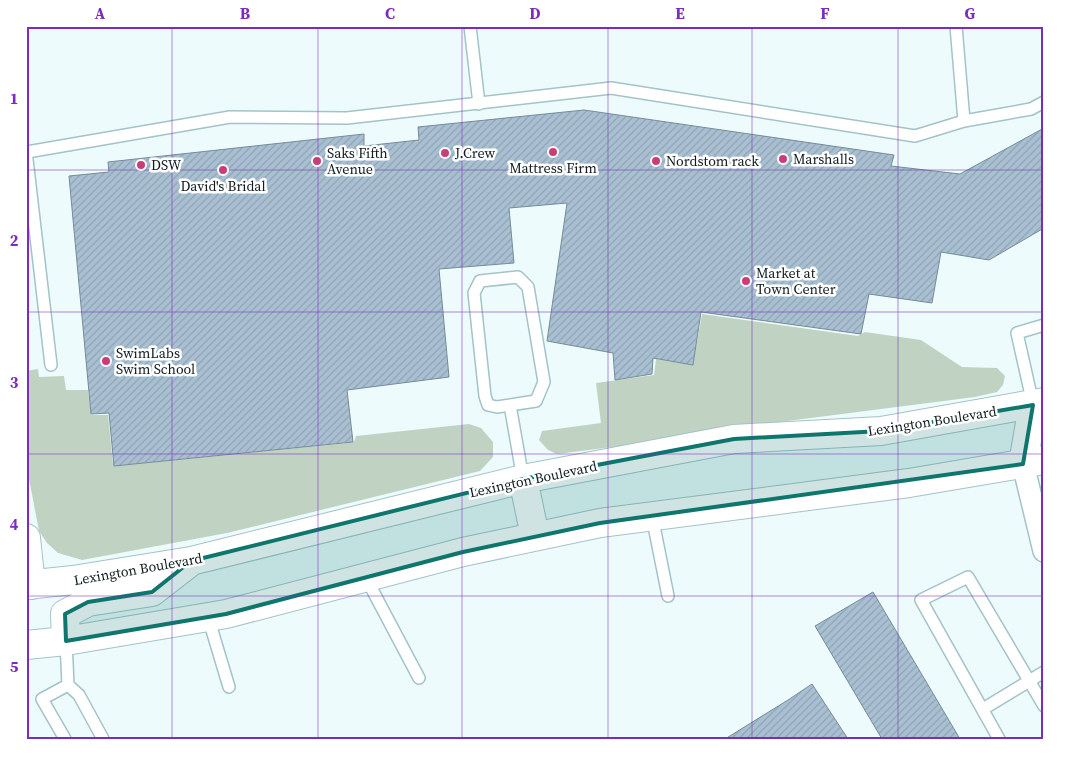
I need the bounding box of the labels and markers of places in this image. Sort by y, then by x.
place label: Saks Fifth Avenue [327,143,388,179]
place label: J.Crew [454,143,496,163]
marker: Mattress Firm [547,146,559,158]
marker: J.Crew [439,147,451,159]
place label: Marshalls [793,149,854,169]
place label: Nordstom rack [666,151,759,171]
marker: Marshalls [777,153,789,165]
place label: DSW [151,155,182,175]
marker: Saks Fifth Avenue [311,155,323,167]
marker: Nordstom rack [650,155,662,167]
place label: Mattress Firm [509,158,597,178]
marker: DSW [135,159,147,171]
marker: David's Bridal [217,164,229,176]
place label: David's Bridal [180,176,266,196]
place label: Market at Town Center [756,263,836,299]
marker: Market at Town Center [740,275,752,287]
place label: SwimLabs Swim School [116,343,195,379]
marker: SwimLabs Swim School [100,355,112,367]

